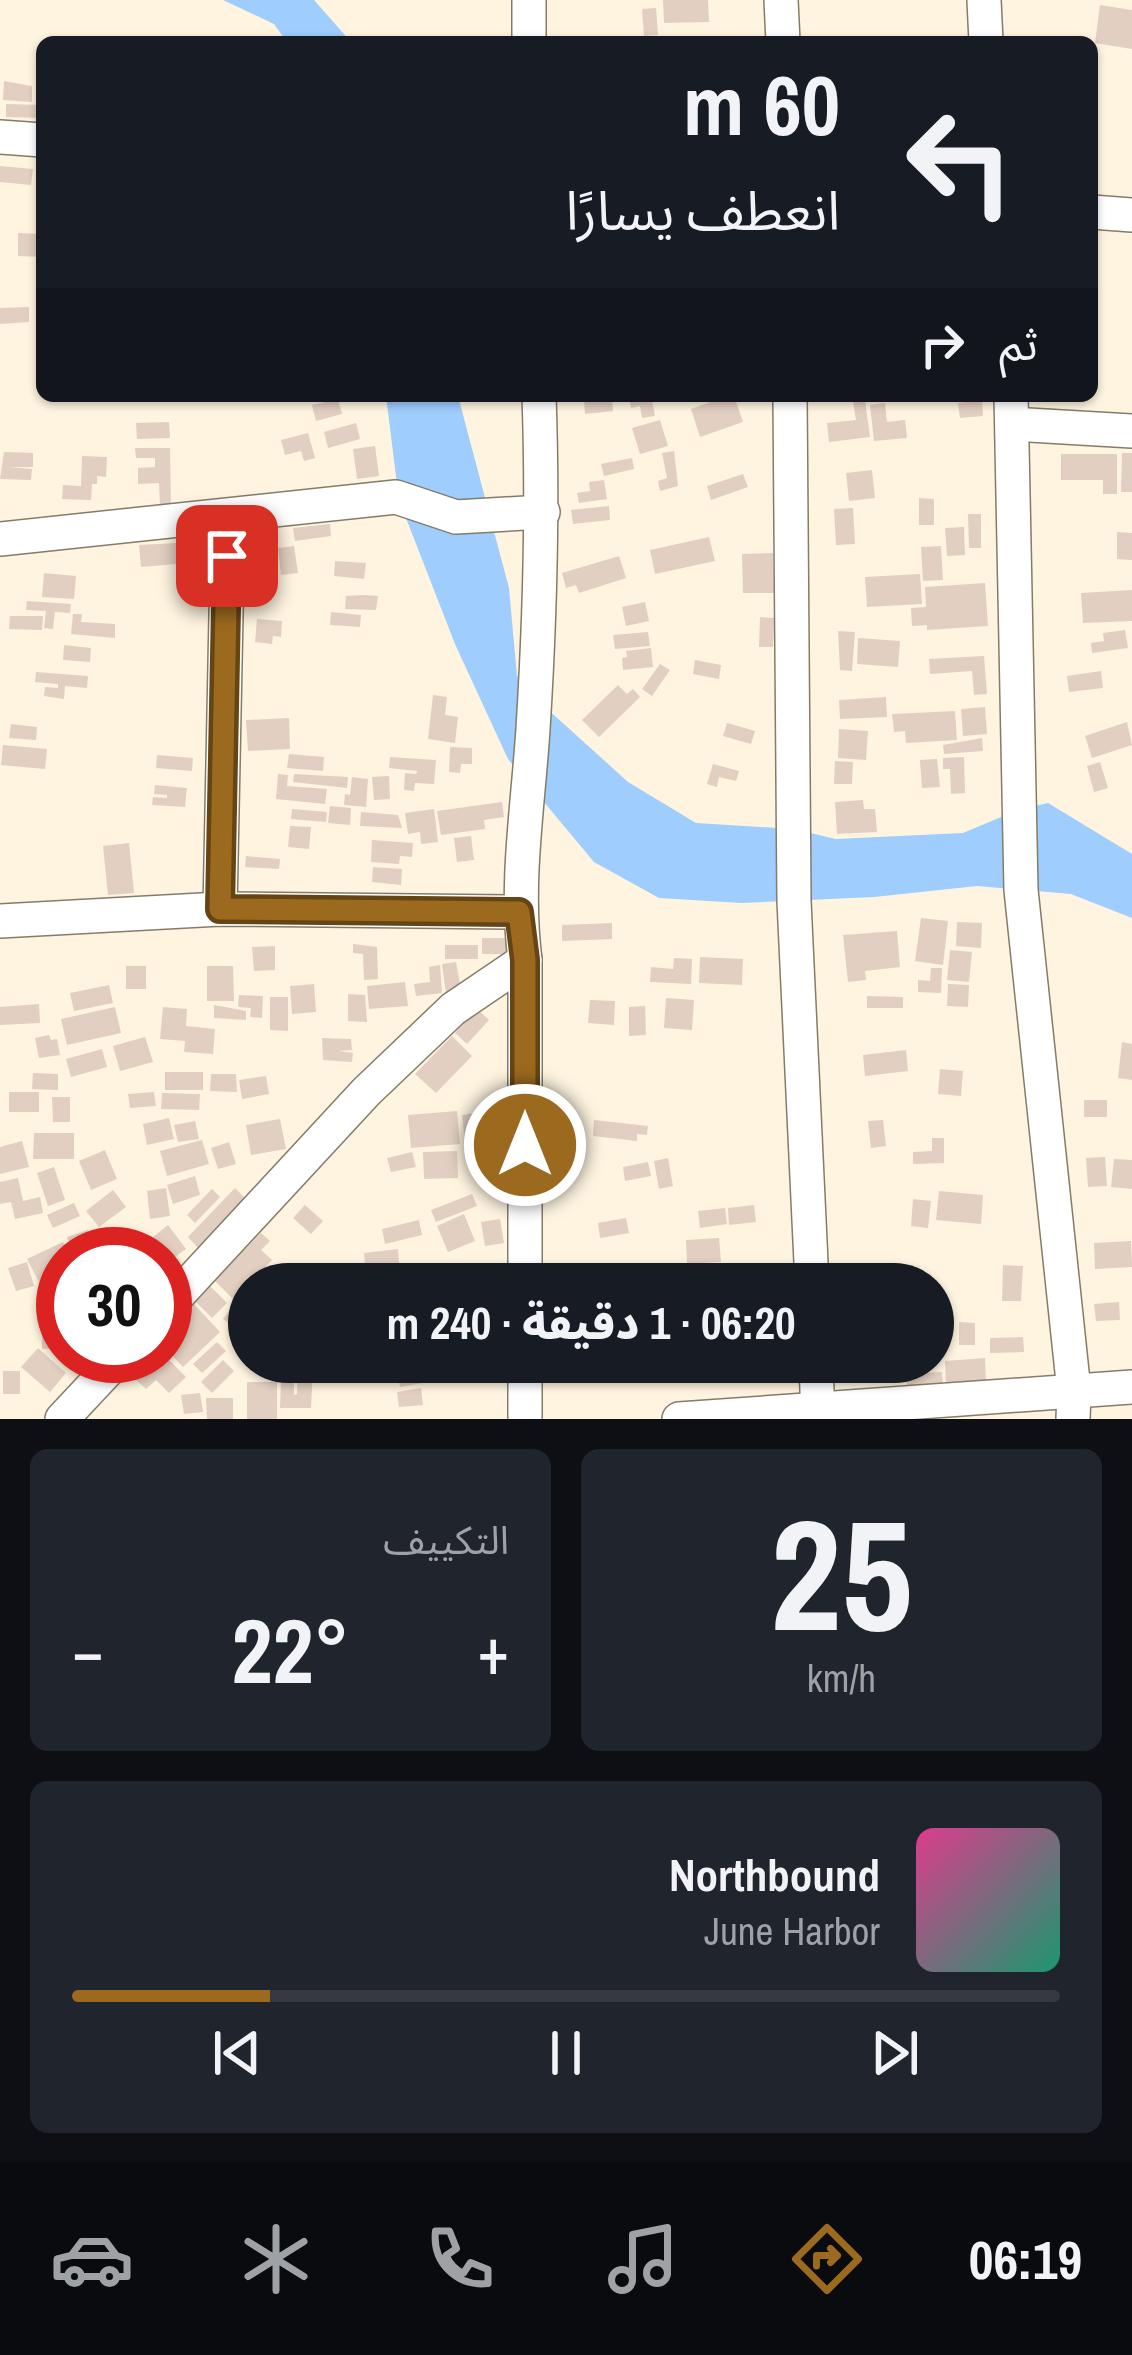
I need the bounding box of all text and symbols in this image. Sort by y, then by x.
text: 60 m [683,48,840,161]
icon: left [882,84,1038,240]
text: انعطف يسارًا [565,174,840,247]
icon: right [909,312,975,378]
text: ثم [999,313,1038,374]
pin [176,505,278,607]
icon: arrive [194,523,260,589]
position arrow [462,1082,588,1208]
speed limit sign: 30 [36,1227,192,1383]
text: 06:20 · 1 دقيقة · 240 m [387,1292,795,1353]
text: 25 [770,1469,913,1679]
text: التكييف [383,1514,509,1566]
text: 22° [231,1590,350,1711]
text: − [72,1606,104,1695]
text: + [477,1606,509,1695]
text: km/h [807,1652,876,1704]
text: Northbound [669,1844,880,1905]
text: June Harbor [704,1905,880,1957]
icon: previous [204,2020,270,2086]
icon: pause [533,2020,599,2086]
icon: next [862,2020,928,2086]
icon: car [50,2217,134,2301]
icon: climate [234,2217,318,2301]
icon: phone [418,2217,502,2301]
icon: music [601,2217,685,2301]
icon: directions [785,2217,869,2301]
text: 06:19 [969,2223,1082,2296]

